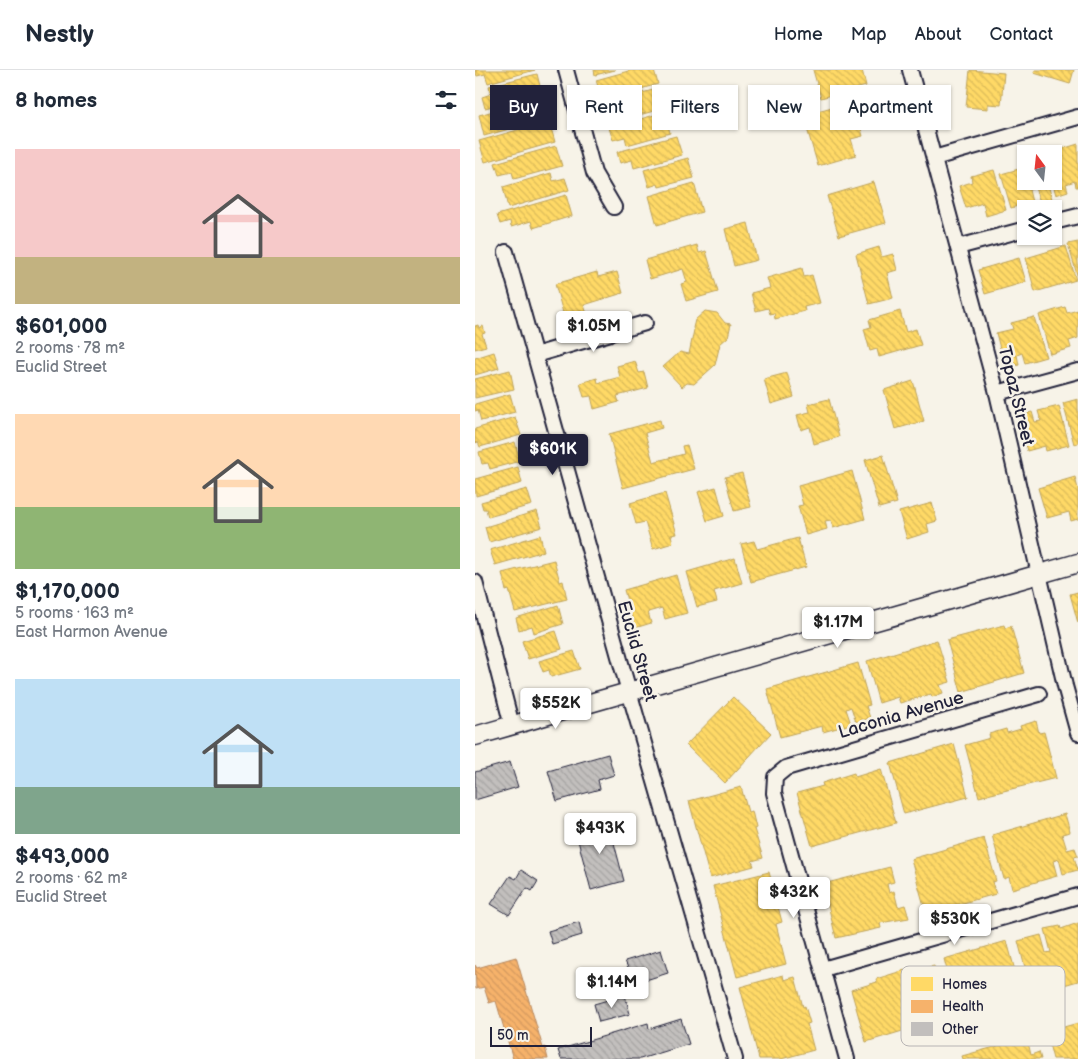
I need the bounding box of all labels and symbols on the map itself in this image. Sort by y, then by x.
north arrow [1017,145,1063,190]
pin: $1.05M [553,310,635,353]
street label: Topaz Street [993,344,1039,449]
pin: $601K [518,434,588,476]
street label: Euclid Street [613,598,661,704]
pin: $1.17M [797,606,879,649]
street label: Laconia Avenue [836,687,967,743]
pin: $552K [521,688,591,730]
pin: $493K [565,812,635,855]
pin: $432K [759,876,829,919]
pin: $530K [920,904,990,946]
pin: $1.14M [571,966,653,1009]
legend [901,966,1065,1046]
text: Homes [942,976,987,993]
text: Health [942,998,984,1015]
text: Other [942,1021,979,1038]
scale bar [490,1024,593,1047]

